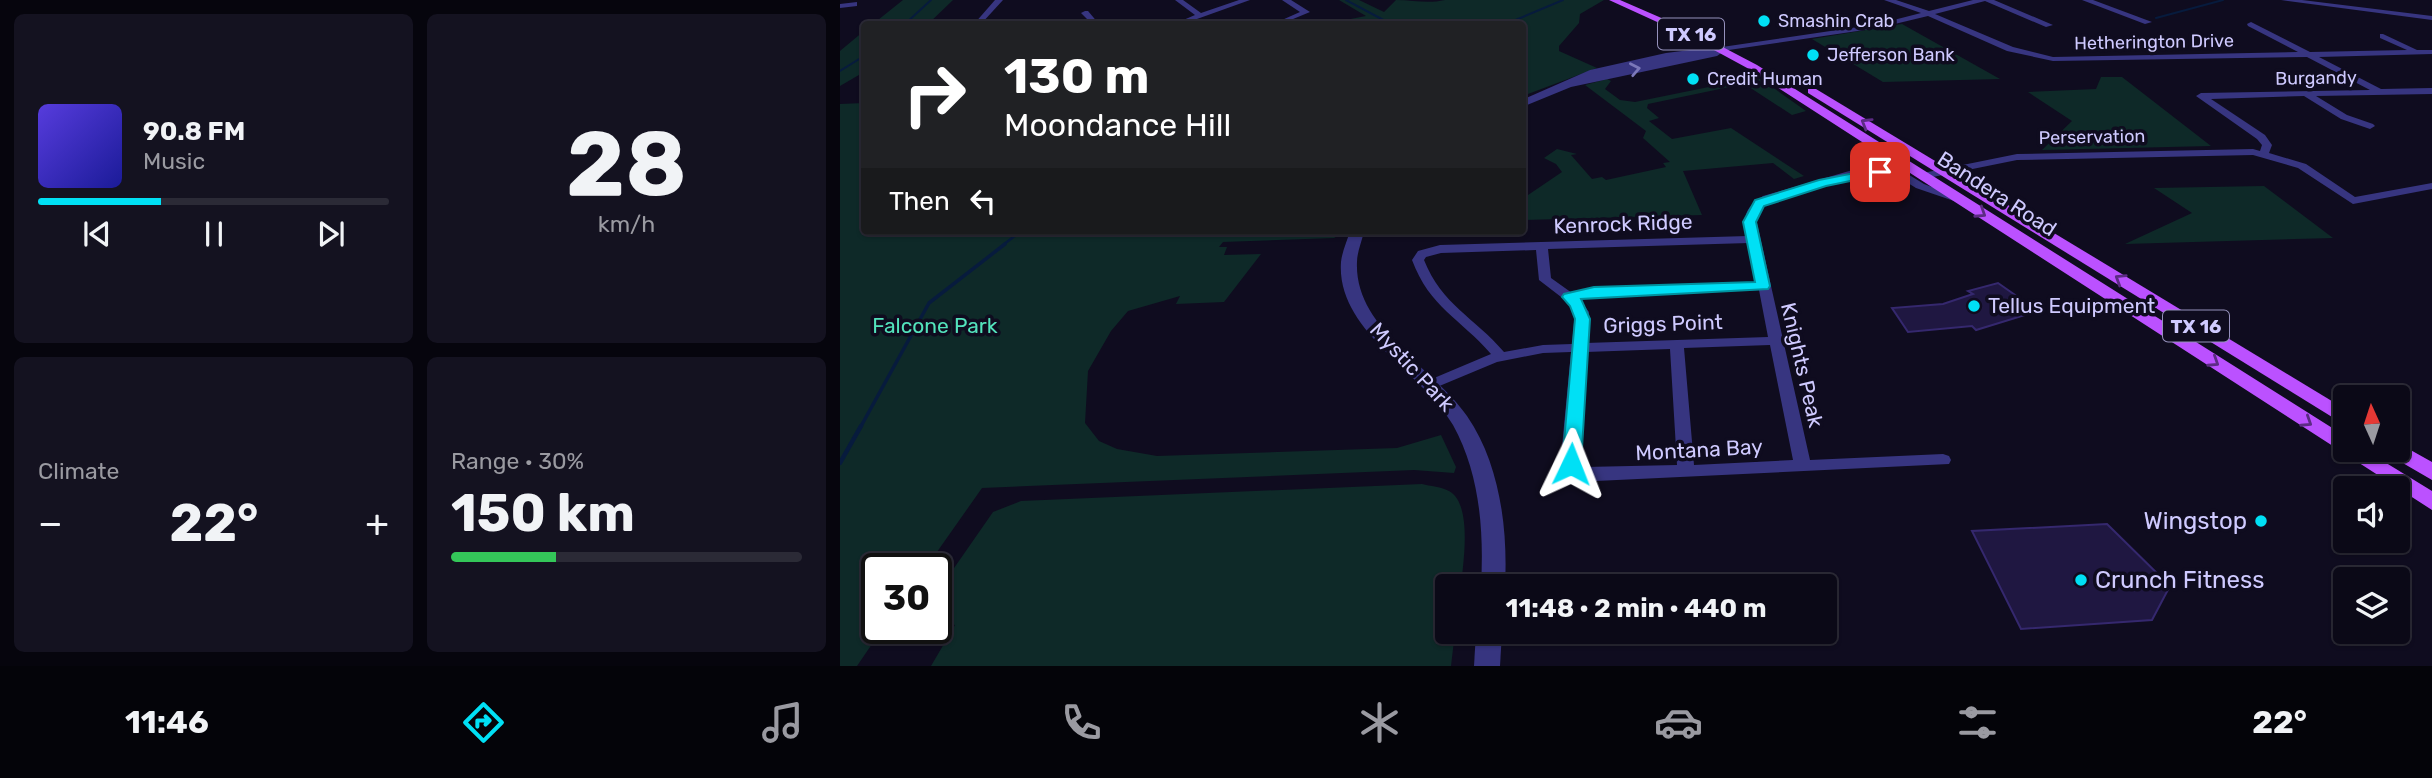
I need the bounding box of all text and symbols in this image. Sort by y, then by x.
place label: Smashin Crab [1778,10,1894,32]
marker: Smashin Crab [1756,13,1772,29]
road number: TX 16 [1658,18,1724,50]
street label: Hetherington Drive [2074,30,2234,54]
place label: Jefferson Bank [1827,44,1955,66]
text: 130 m [1004,47,1149,105]
marker: Jefferson Bank [1805,47,1821,63]
icon: right [889,49,980,140]
one-way arrow [1629,63,1641,78]
street label: Burgandy [2275,66,2357,90]
place label: Credit Human [1707,68,1823,90]
marker: Credit Human [1685,71,1701,87]
text: Moondance Hill [1004,106,1231,144]
text: 28 [566,110,687,218]
text: 90.8 FM [143,116,245,147]
one-way arrow [1860,119,1873,132]
street label: Perservation [2039,125,2145,149]
pin [1850,142,1910,202]
street label: Bandera Road [1933,146,2061,241]
text: Music [143,147,205,175]
icon: arrive [1861,153,1899,191]
icon: left [964,182,1002,220]
text: Then [889,186,950,217]
one-way arrow [1973,205,1986,218]
street label: Kenrock Ridge [1553,209,1693,238]
text: km/h [598,210,655,238]
icon: previous [78,215,116,253]
icon: pause [195,215,233,253]
icon: next [312,215,350,253]
one-way arrow [2115,275,2128,288]
place label: Tellus Equipment [1988,293,2155,318]
marker: Tellus Equipment [1966,298,1982,314]
street label: Knights Peak [1776,300,1829,430]
street label: Griggs Point [1603,309,1723,338]
road number: TX 16 [2163,310,2229,342]
park label: Falcone Park [872,313,998,338]
street label: Mystic Park [1365,317,1460,416]
one-way arrow [2206,354,2219,367]
north arrow [2333,385,2410,462]
map controls [2333,385,2410,644]
one-way arrow [2300,414,2313,427]
position arrow [1534,427,1608,501]
street label: Montana Bay [1635,434,1764,465]
text: Range · 30% [451,447,584,475]
text: Climate [38,457,119,485]
button: sound [2333,476,2410,553]
text: 150 km [451,482,635,544]
text: 22° [170,492,259,554]
text: − [38,500,63,546]
text: + [365,500,389,546]
place label: Wingstop [2143,507,2247,535]
marker: Wingstop [2253,513,2269,529]
speed limit sign: 30 [861,553,952,644]
place label: Crunch Fitness [2095,566,2265,594]
button: layers [2333,567,2410,644]
marker: Crunch Fitness [2073,572,2089,588]
text: 11:48 · 2 min · 440 m [1505,593,1767,624]
icon: directions [459,698,508,747]
icon: music [758,698,807,747]
icon: phone [1057,698,1106,747]
icon: climate [1355,698,1404,747]
icon: car [1654,698,1703,747]
icon: filters [1953,698,2002,747]
text: 11:46 [125,703,209,741]
text: 22° [2252,703,2307,741]

